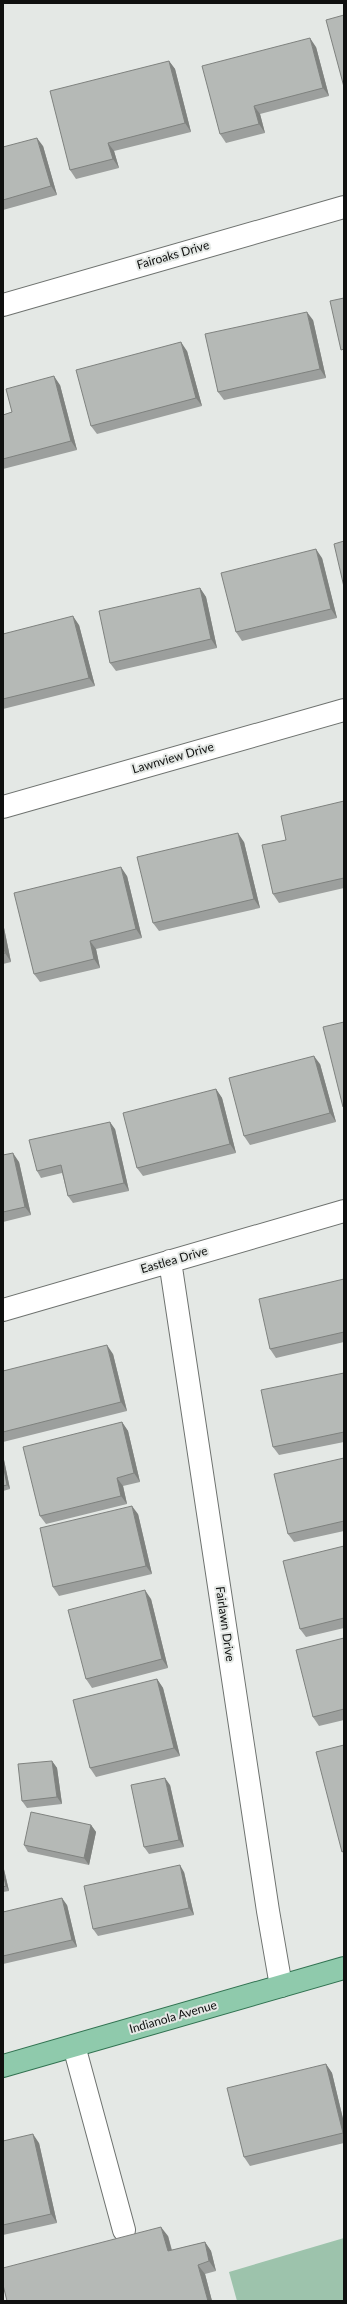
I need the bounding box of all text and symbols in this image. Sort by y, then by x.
street label: Fairoaks Drive [135,237,211,272]
street label: Lawnview Drive [130,739,215,776]
street label: Eastlea Drive [139,1243,209,1276]
street label: Fairlawn Drive [213,1585,238,1662]
street label: Indianola Avenue [127,1997,218,2036]

